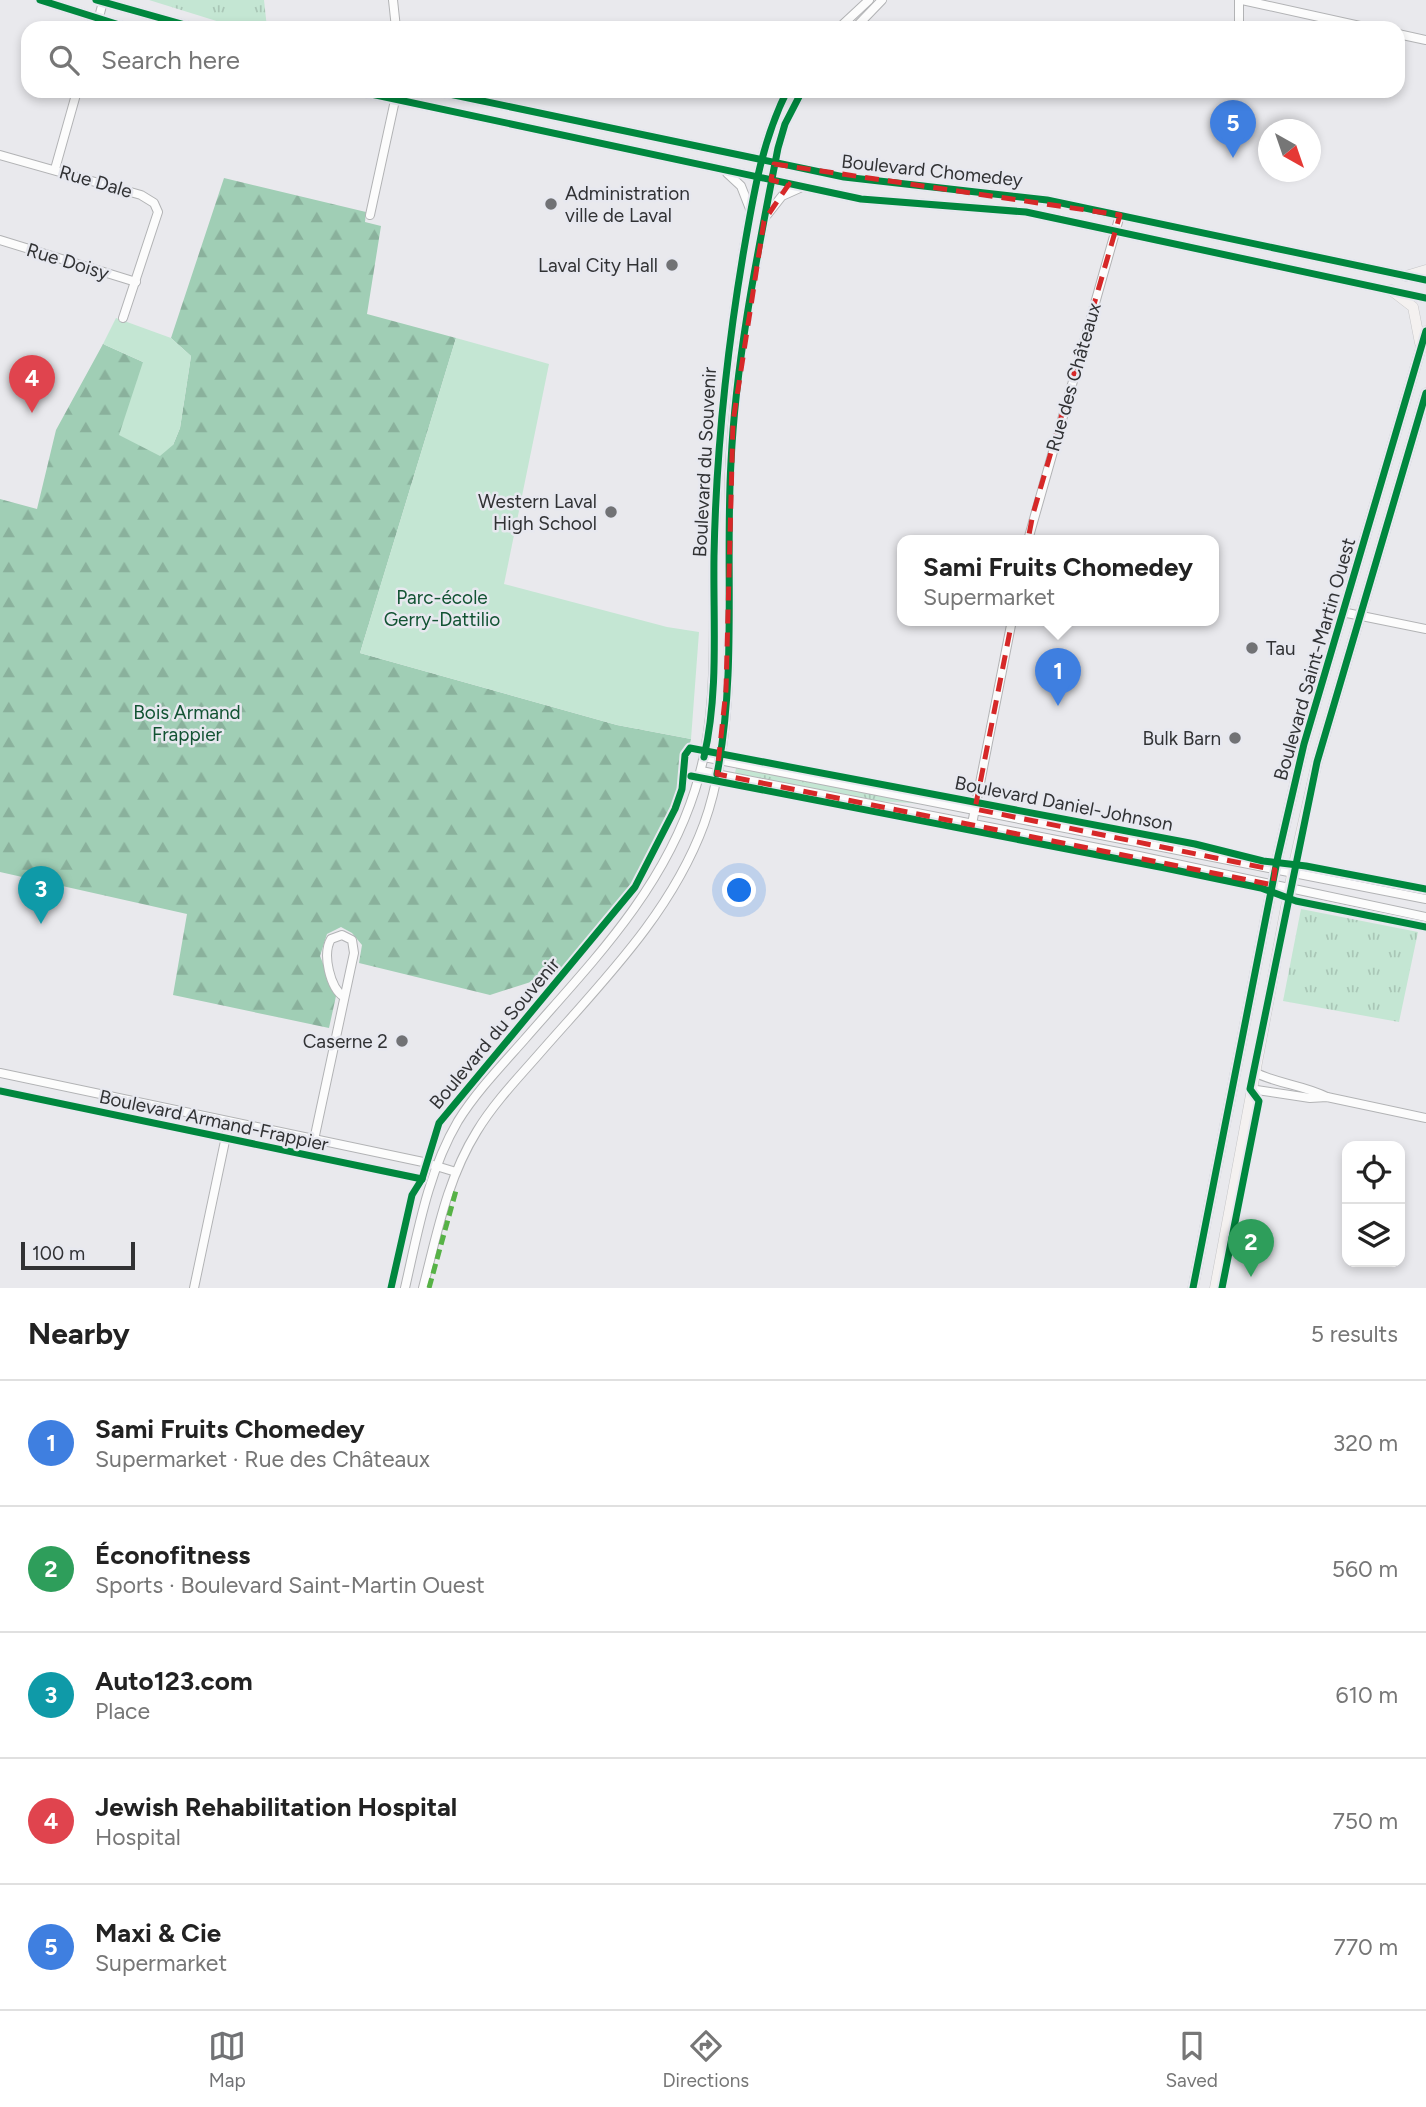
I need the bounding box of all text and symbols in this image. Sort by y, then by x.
search box [21,21,1405,98]
icon: search [45,41,83,79]
text: Search here [101,44,240,76]
pin: 5 [1210,100,1256,158]
north arrow [1258,119,1321,182]
street label: Boulevard Chomedey [840,150,1024,191]
street label: Rue Dale [57,160,135,203]
place label: Administration ville de Laval [565,182,690,227]
marker: Administration ville de Laval [543,196,559,212]
street label: Rue Doisy [24,238,112,285]
place label: Laval City Hall [538,254,658,277]
marker: Laval City Hall [664,257,680,273]
street label: Rue des Châteaux [1041,300,1106,454]
pin: 4 [9,355,55,413]
street label: Boulevard du Souvenir [688,366,721,558]
place label: Western Laval High School [478,490,597,535]
marker: Western Laval High School [603,504,619,520]
popup [897,535,1219,626]
street label: Boulevard Saint-Martin Ouest [1269,535,1360,783]
text: Sami Fruits Chomedey [923,551,1193,583]
text: Supermarket [923,583,1055,611]
park label: Parc-école Gerry-Dattilio [384,586,500,631]
place label: Tau [1266,637,1296,660]
marker: Tau [1244,640,1260,656]
pin: 1 [1035,648,1081,706]
park label: Bois Armand Frappier [133,701,241,746]
place label: Bulk Barn [1142,727,1221,750]
marker: Bulk Barn [1227,730,1243,746]
street label: Boulevard Daniel-Johnson [953,771,1175,836]
pin: 3 [18,866,64,924]
your location [722,873,756,907]
street label: Boulevard du Souvenir [424,953,565,1114]
place label: Caserne 2 [303,1030,388,1053]
marker: Caserne 2 [394,1033,410,1049]
street label: Boulevard Armand-Frappier [97,1085,331,1156]
map controls [1342,1141,1405,1267]
button: locate [1342,1141,1405,1204]
button: layers [1342,1204,1405,1267]
pin: 2 [1228,1219,1274,1277]
scale bar [21,1239,135,1271]
text: 100 m [32,1242,85,1265]
text: Nearby [28,1315,130,1352]
text: 5 results [1311,1320,1398,1348]
text: Sami Fruits Chomedey [95,1413,365,1445]
text: 1 [46,1429,56,1457]
text: 320 m [1333,1429,1398,1457]
text: Supermarket · Rue des Châteaux [95,1445,430,1473]
text: Éconofitness [95,1539,250,1571]
text: 2 [44,1555,58,1583]
text: 560 m [1332,1555,1398,1583]
text: Sports · Boulevard Saint-Martin Ouest [95,1571,485,1599]
text: Auto123.com [95,1665,253,1697]
text: 3 [45,1681,57,1709]
text: 610 m [1335,1681,1398,1709]
text: Place [95,1697,150,1725]
text: Jewish Rehabilitation Hospital [95,1791,457,1823]
text: 4 [44,1807,58,1835]
text: 750 m [1332,1807,1398,1835]
text: Hospital [95,1823,181,1851]
text: Maxi & Cie [95,1917,221,1949]
text: 5 [44,1933,58,1961]
text: 770 m [1333,1933,1398,1961]
text: Supermarket [95,1949,227,1977]
tab: Map [208,2027,246,2092]
tab: Directions [662,2027,749,2092]
tab: Saved [1165,2027,1218,2092]

